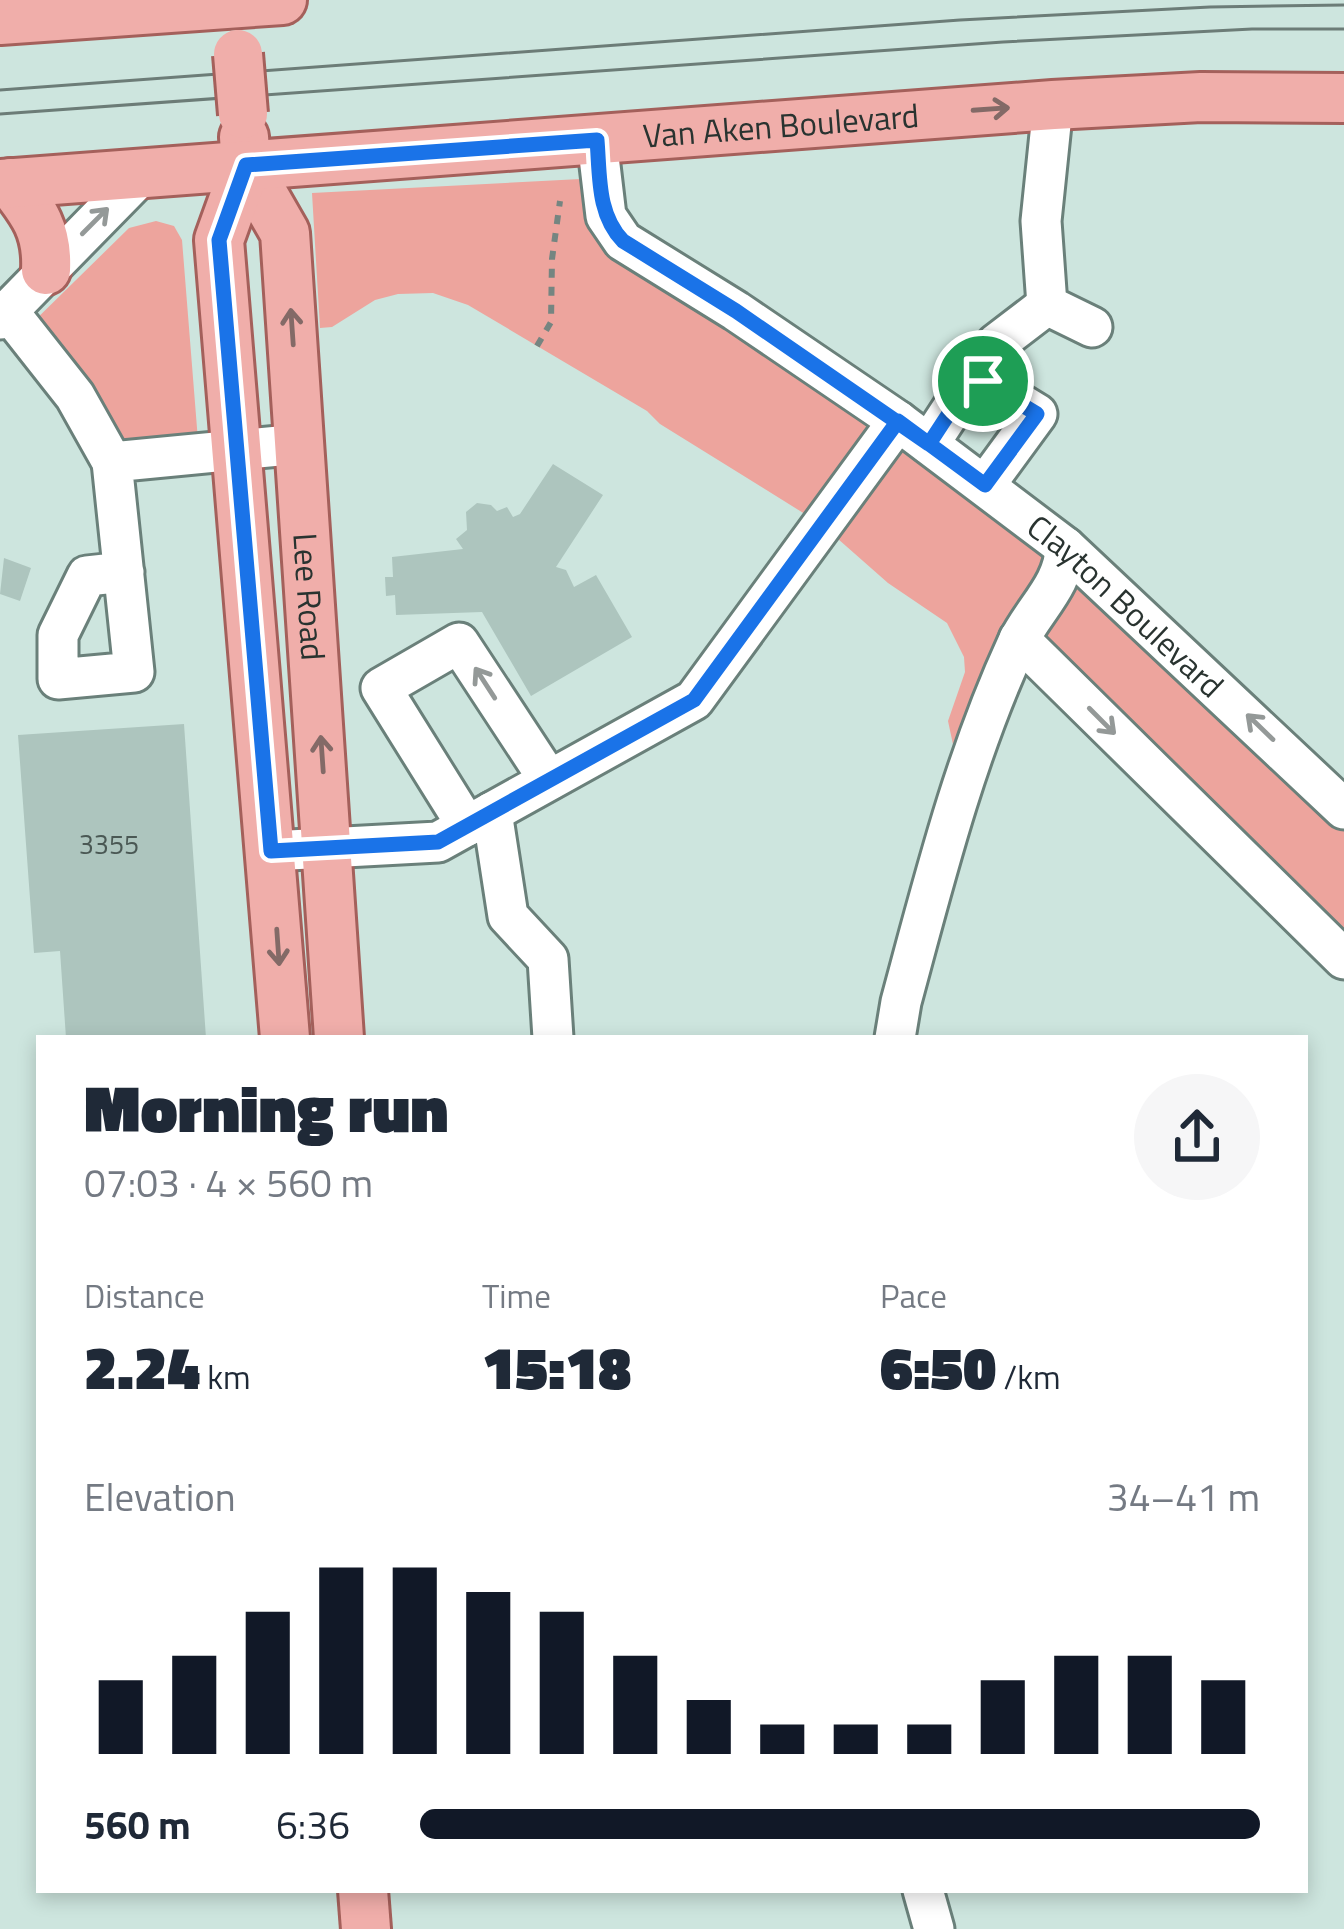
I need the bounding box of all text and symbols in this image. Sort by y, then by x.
street label: Van Aken Boulevard [641,90,921,161]
one-way arrow [971,98,1010,121]
one-way arrow [80,207,109,236]
one-way arrow [281,308,304,347]
pin [932,330,1034,432]
icon: arrive [950,348,1016,414]
street label: Clayton Boulevard [1017,502,1235,709]
street label: Lee Road [280,531,339,662]
one-way arrow [473,666,498,700]
one-way arrow [1087,706,1116,734]
one-way arrow [1246,714,1275,742]
one-way arrow [311,735,334,774]
house number: 3355 [79,823,139,864]
one-way arrow [267,927,290,966]
text: Morning run [84,1057,449,1158]
button: share [1134,1074,1260,1200]
text: 07:03 · 4 × 560 m [84,1153,373,1212]
text: Distance [84,1271,205,1321]
text: Time [482,1271,551,1321]
text: Pace [880,1271,947,1321]
text: 2.24 [84,1321,200,1412]
text: 15:18 [482,1321,631,1412]
text: 6:50 [880,1321,996,1412]
text: km [200,1352,251,1402]
text: /km [996,1352,1061,1402]
text: Elevation [84,1467,236,1526]
text: 34–41 m [1107,1467,1260,1526]
text: 560 m [84,1795,191,1854]
text: 6:36 [276,1795,350,1854]

